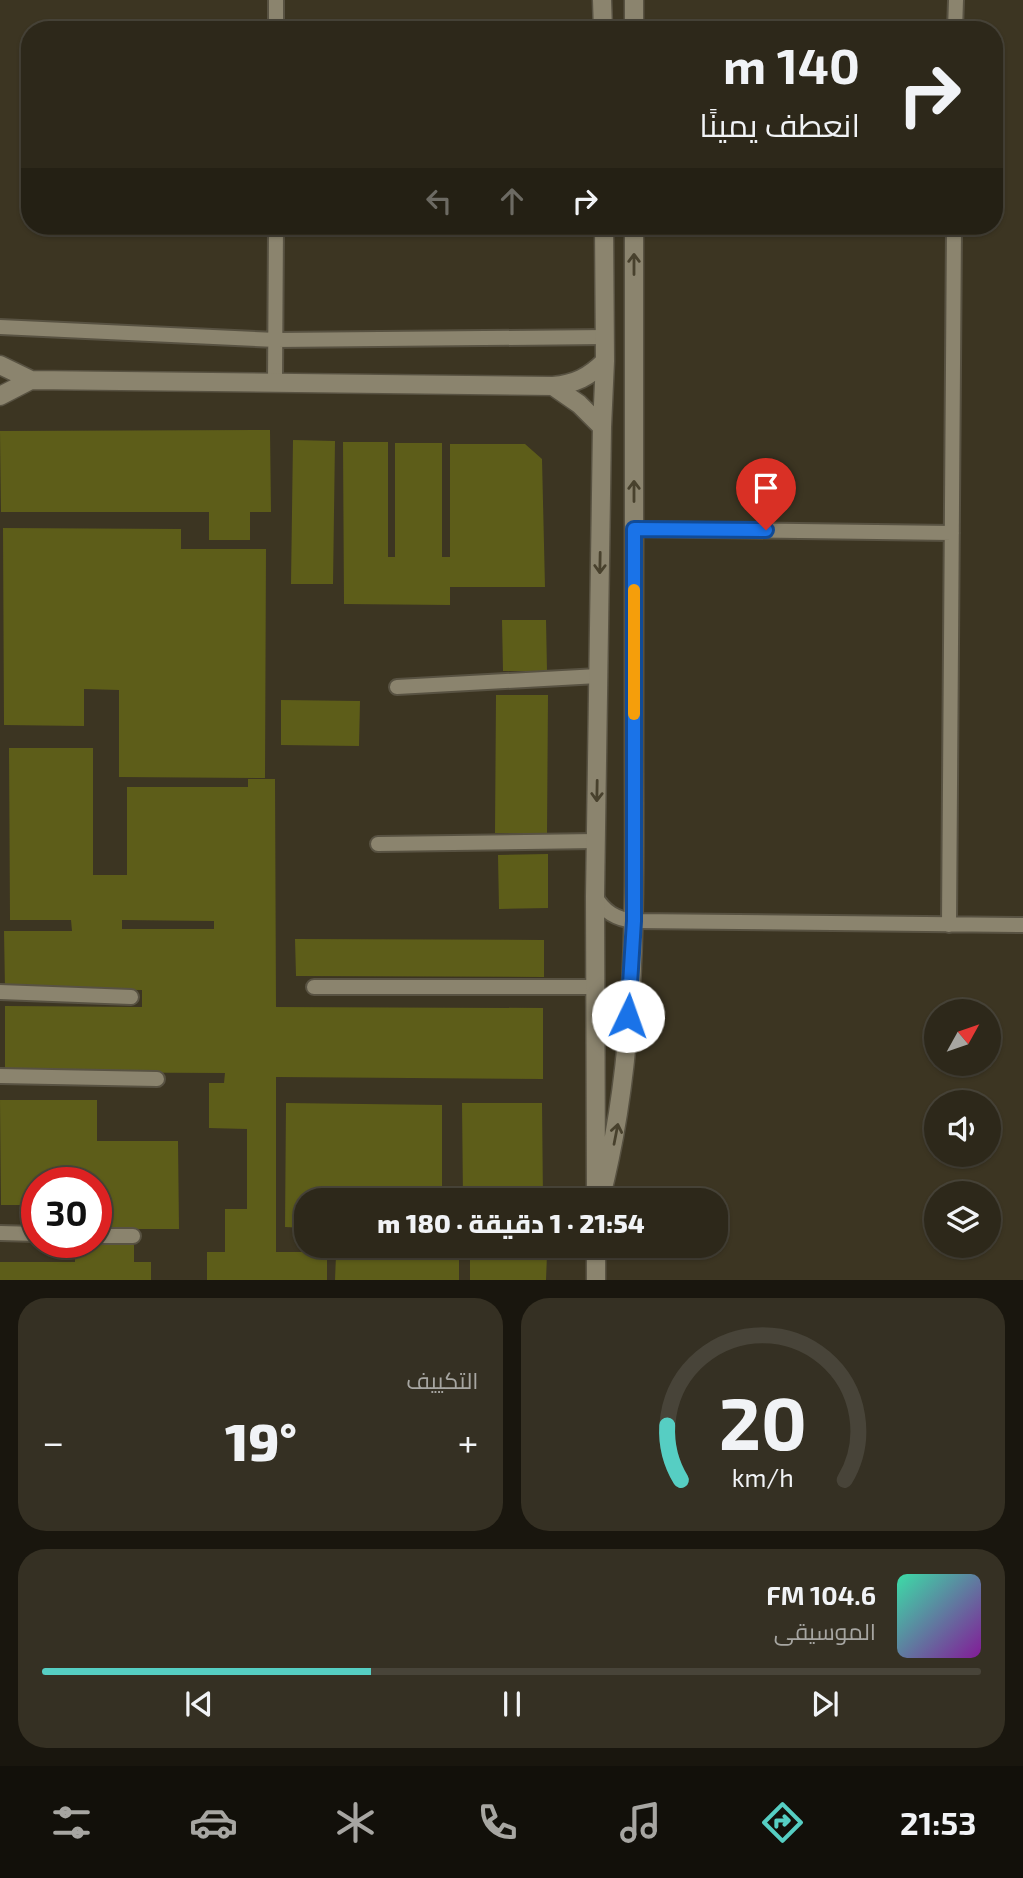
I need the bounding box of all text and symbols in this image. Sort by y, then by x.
text: 140 m [723,35,860,94]
icon: right [884,49,975,140]
text: انعطف يمينًا [699,105,860,143]
icon: left [420,182,458,220]
icon: ahead [493,182,531,220]
icon: right [566,182,604,220]
one-way arrow [627,252,641,275]
pin [736,458,796,530]
icon: arrive [747,469,785,507]
one-way arrow [627,480,641,503]
one-way arrow [593,552,607,575]
one-way arrow [590,779,604,802]
position arrow [591,979,665,1053]
north arrow [924,999,1001,1076]
map controls [924,999,1001,1258]
button: sound [924,1090,1001,1167]
one-way arrow [609,1123,623,1146]
speed limit sign: 30 [21,1167,112,1258]
button: layers [924,1181,1001,1258]
text: 21:54 · 1 دقيقة · 180 m [377,1207,645,1238]
text: التكييف [406,1366,479,1394]
text: 20 [719,1378,807,1466]
text: 19° [225,1409,297,1471]
text: − [42,1418,64,1464]
text: + [458,1418,479,1464]
text: km/h [732,1462,794,1492]
text: 104.6 FM [766,1579,876,1610]
text: الموسيقى [774,1617,876,1645]
icon: previous [180,1685,218,1723]
icon: pause [493,1685,531,1723]
icon: next [806,1685,844,1723]
icon: filters [47,1798,96,1847]
icon: car [189,1798,238,1847]
icon: climate [331,1798,380,1847]
icon: phone [473,1798,522,1847]
icon: music [616,1798,665,1847]
icon: directions [758,1798,807,1847]
text: 21:53 [900,1803,976,1841]

